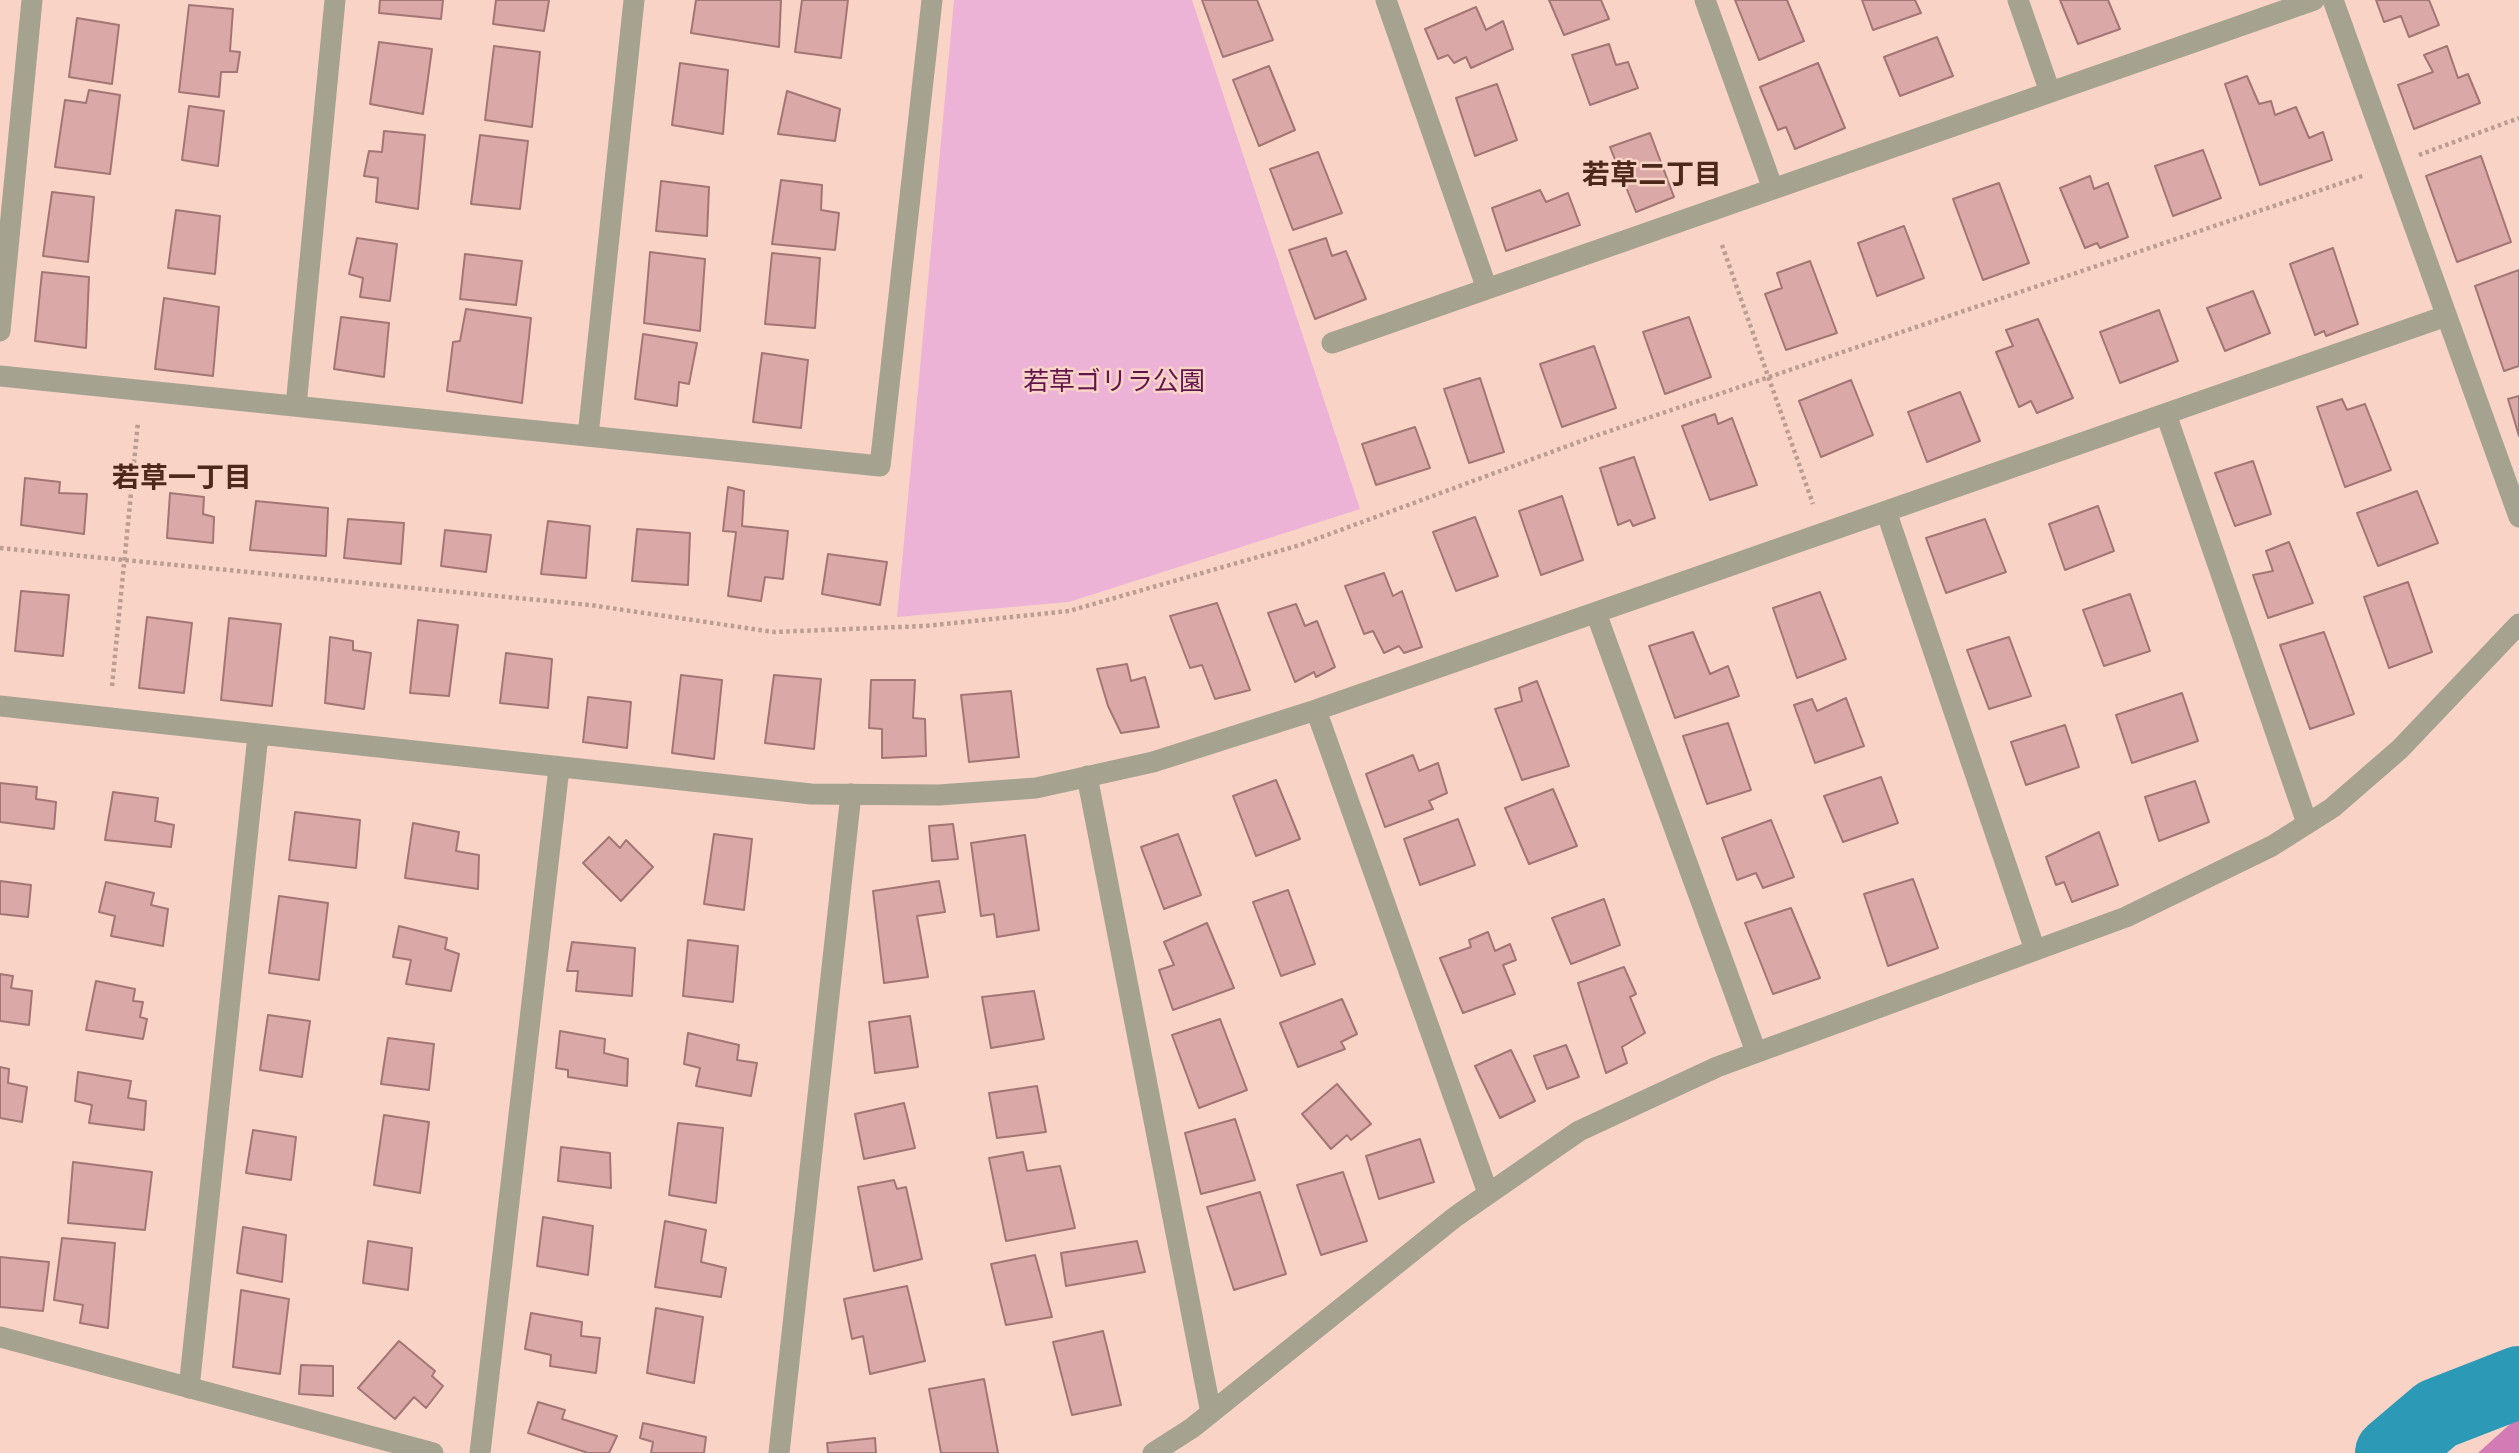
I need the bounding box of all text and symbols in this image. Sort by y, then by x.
district label: 若草二丁目 [1582,158,1722,192]
park label: 若草ゴリラ公園 [1023,365,1205,397]
district label: 若草一丁目 [112,461,252,495]

